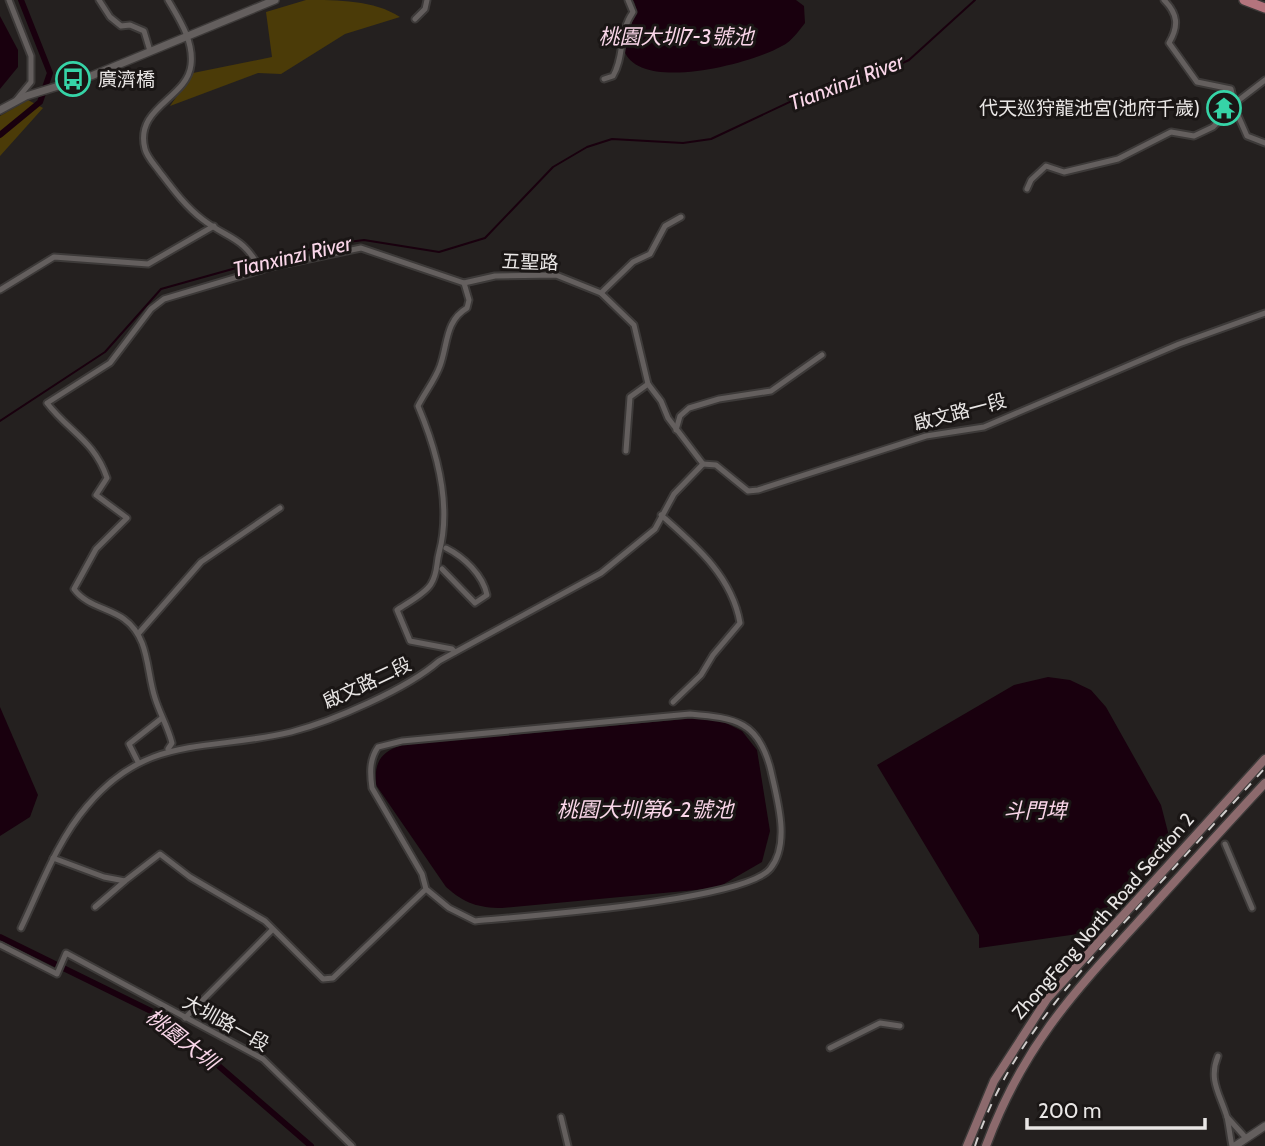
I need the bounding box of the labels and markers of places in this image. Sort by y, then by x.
bus stop icon: 廣濟橋 [54,60,92,98]
place label: 廣濟橋 [98,68,155,91]
temple icon: 代天巡狩龍池宮(池府千歲) [1205,89,1243,127]
place label: 代天巡狩龍池宮(池府千歲) [979,97,1200,120]

